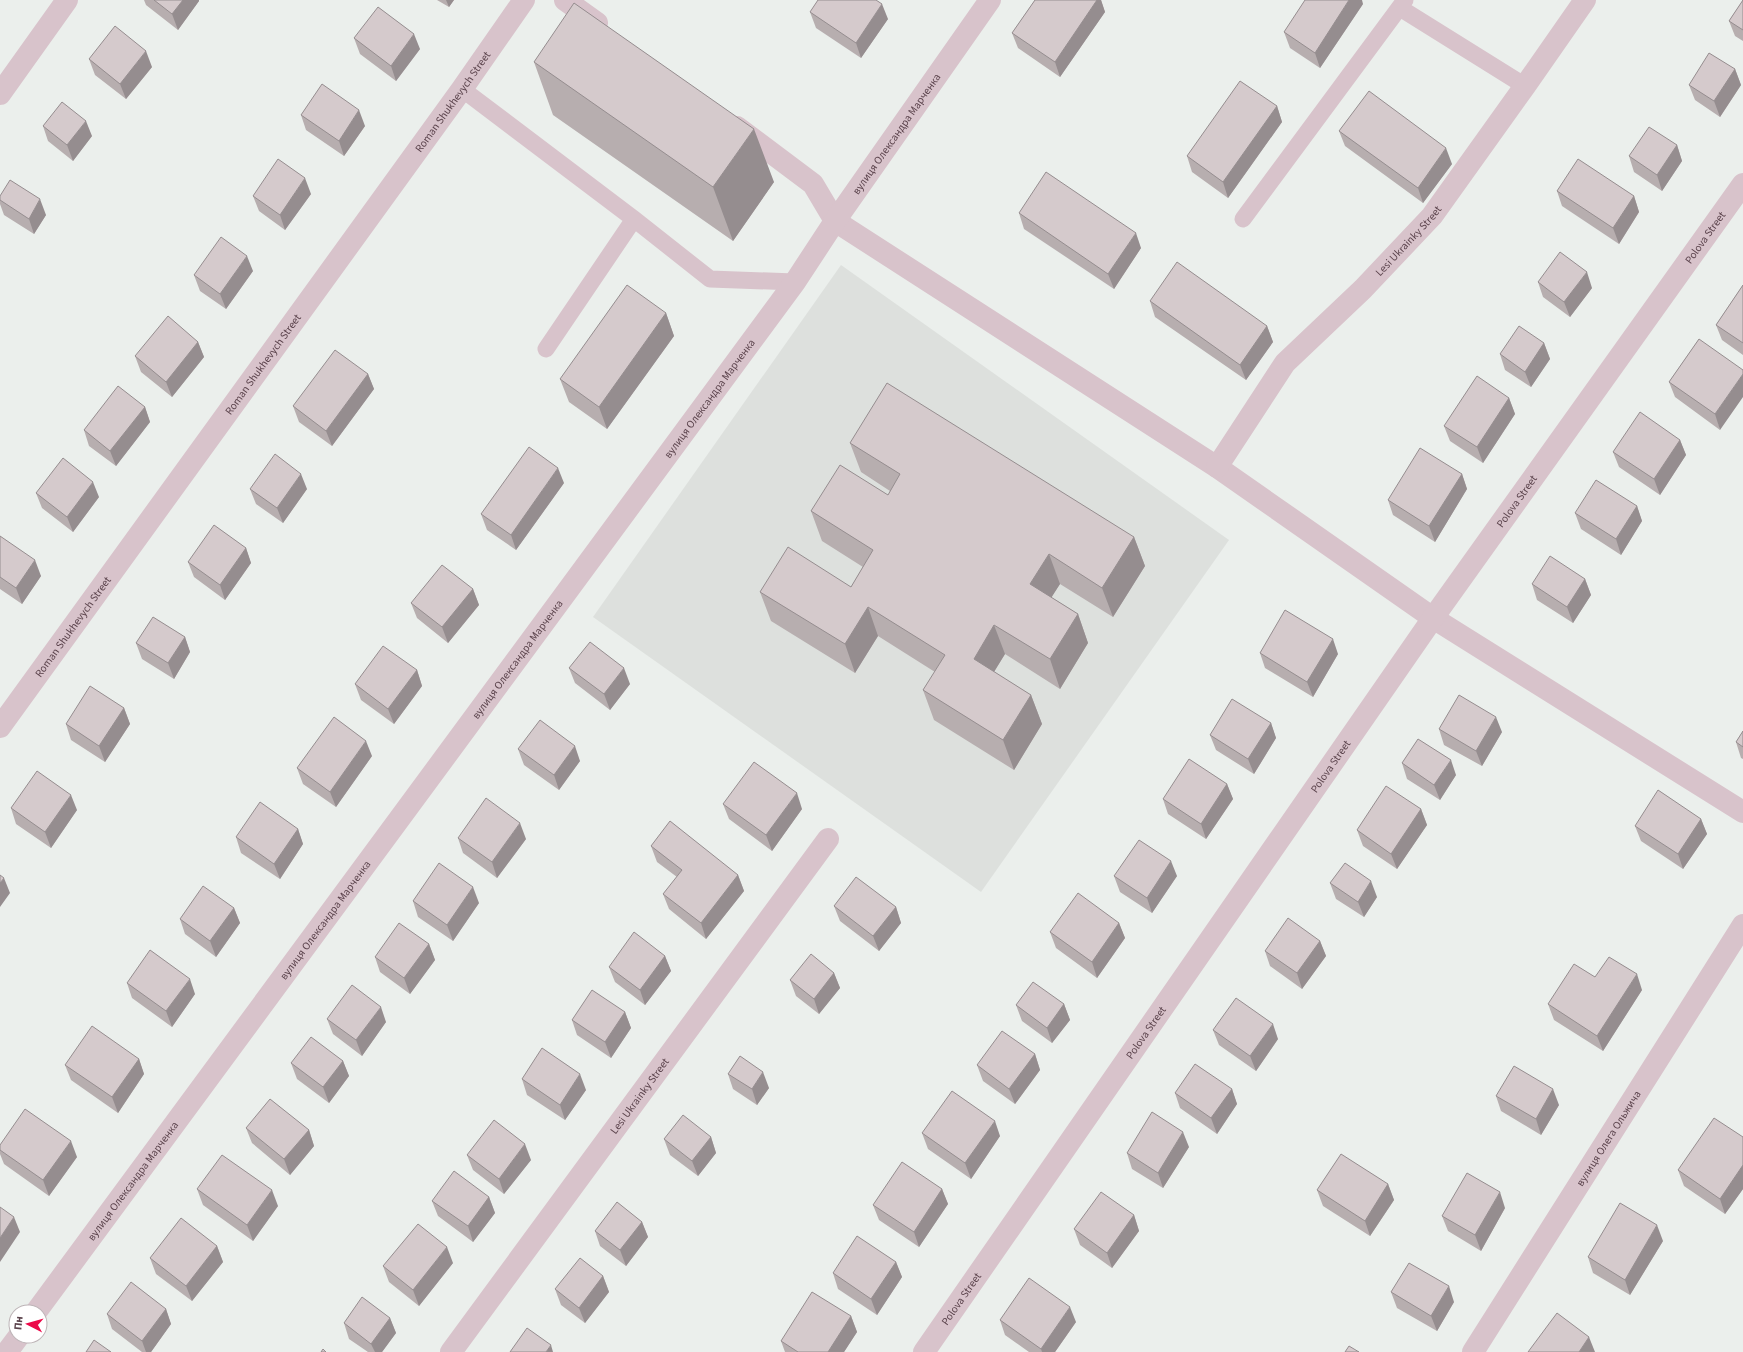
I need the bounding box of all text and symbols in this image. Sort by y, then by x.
street label: Roman Shukhevych Street [411,48,494,155]
street label: вулиця Олександра Марченка [849,70,944,197]
street label: Lesi Ukrainky Street [1372,202,1445,279]
street label: Polova Street [1681,208,1729,267]
street label: Roman Shukhevych Street [221,311,304,418]
street label: вулиця Олександра Марченка [660,336,758,461]
street label: Polova Street [1493,472,1541,530]
street label: Roman Shukhevych Street [31,573,114,680]
street label: вулиця Олександра Марченка [468,596,566,722]
street label: Polova Street [1307,737,1354,795]
street label: вулиця Олександра Марченка [276,857,374,983]
street label: Polova Street [1122,1003,1169,1062]
street label: Lesi Ukrainky Street [606,1054,672,1137]
street label: вулиця Олега Ольжича [1572,1087,1644,1189]
street label: вулиця Олександра Марченка [84,1118,182,1243]
street label: Polova Street [938,1269,985,1328]
north arrow [8,1304,48,1344]
text: Пн [10,1315,27,1331]

